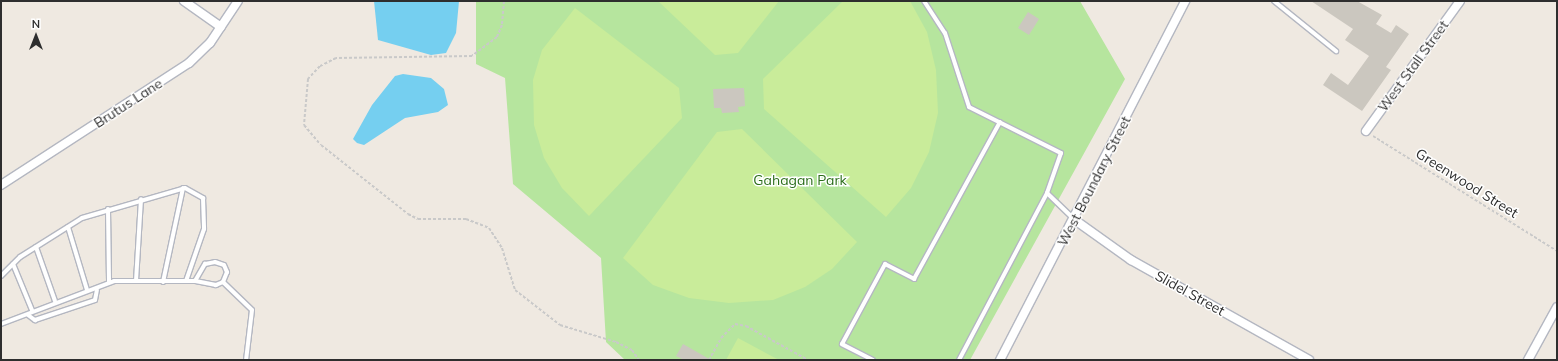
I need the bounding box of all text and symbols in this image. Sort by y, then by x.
north arrow [16,16,56,56]
text: N [32,17,40,31]
street label: West Stall Street [1374,17,1452,115]
street label: Brutus Lane [91,75,165,131]
street label: West Boundary Street [1054,113,1134,249]
street label: Greenwood Street [1413,145,1521,221]
park label: Gahagan Park [753,172,847,188]
street label: Slidel Street [1152,267,1228,319]

